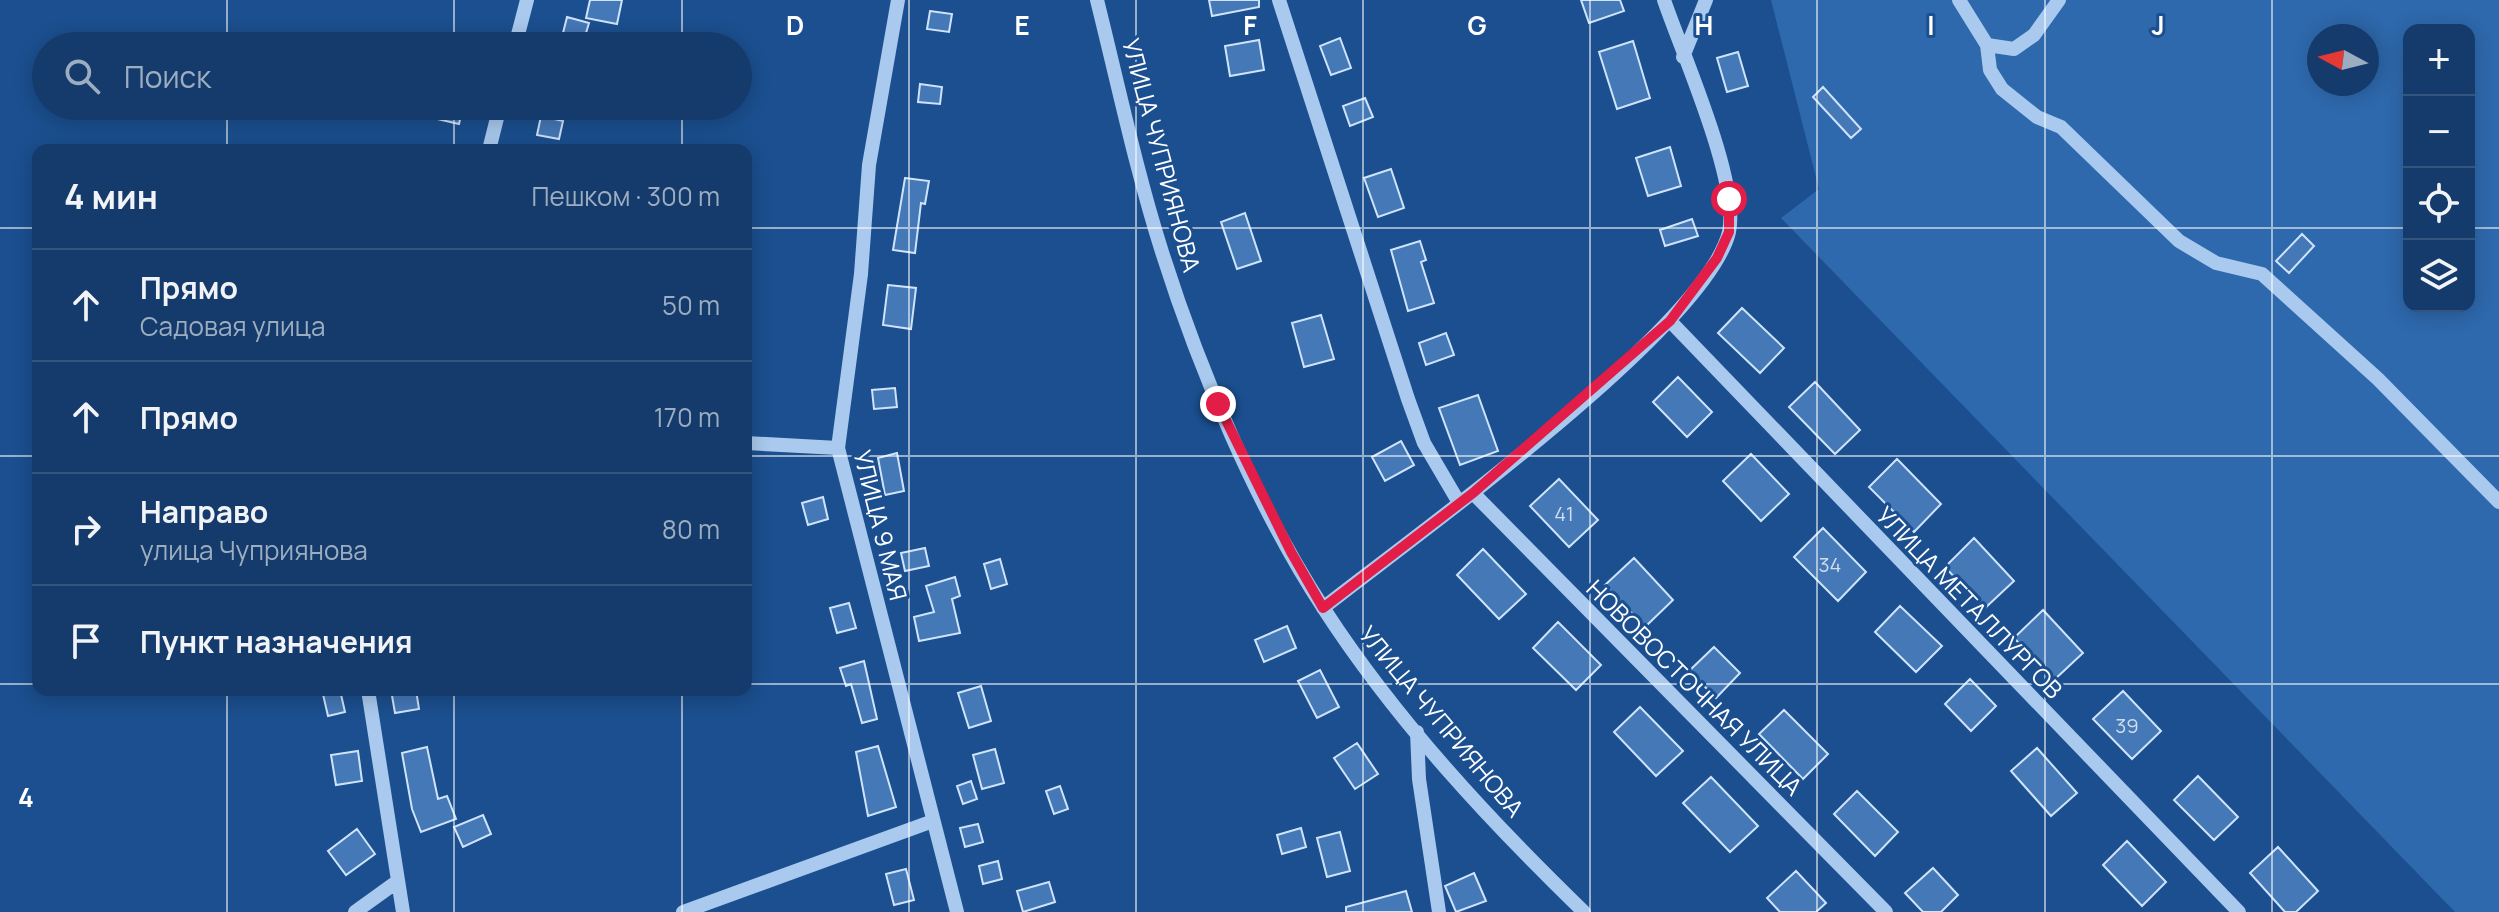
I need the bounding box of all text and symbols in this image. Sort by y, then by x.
text: D [786,7,804,43]
text: E [1014,7,1030,43]
text: F [1243,7,1257,43]
text: G [1467,7,1487,43]
text: H [1695,7,1713,43]
text: I [1927,7,1935,43]
text: J [2151,7,2165,43]
north arrow [2307,24,2379,96]
map controls [2403,24,2475,312]
button: + [2403,24,2475,96]
search box [32,32,752,120]
street label: УЛИЦА ЧУПРИЯНОВА [1115,35,1209,275]
icon: search [60,54,104,98]
text: Поиск [124,56,211,97]
button: − [2403,96,2475,168]
button: locate [2403,168,2475,240]
text: 4 мин [64,173,158,219]
text: Пешком · 300 m [531,178,720,214]
route start [1711,181,1747,217]
button: layers [2403,240,2475,312]
text: Прямо [140,267,238,308]
icon: ahead [64,283,108,327]
text: 50 m [662,287,720,323]
text: Садовая улица [140,308,325,344]
route end [1200,386,1236,422]
icon: ahead [64,395,108,439]
text: Прямо [140,397,238,438]
text: 170 m [654,399,720,435]
street label: УЛИЦА 9 МАЯ [846,446,916,604]
text: Направо [140,491,268,532]
street label: УЛИЦА МЕТАЛЛУРГОВ [1869,499,2071,705]
house number: 41 [1554,500,1574,527]
icon: right [64,507,108,551]
text: 80 m [662,511,720,547]
text: улица Чуприянова [140,532,368,568]
house number: 34 [1819,551,1841,578]
street label: НОВОВОСТОЧНАЯ УЛИЦА [1580,572,1810,802]
street label: УЛИЦА ЧУПРИЯНОВА [1352,618,1532,824]
icon: arrive [64,619,108,663]
text: Пункт назначения [140,621,413,662]
house number: 39 [2115,712,2139,739]
text: 4 [18,779,34,815]

